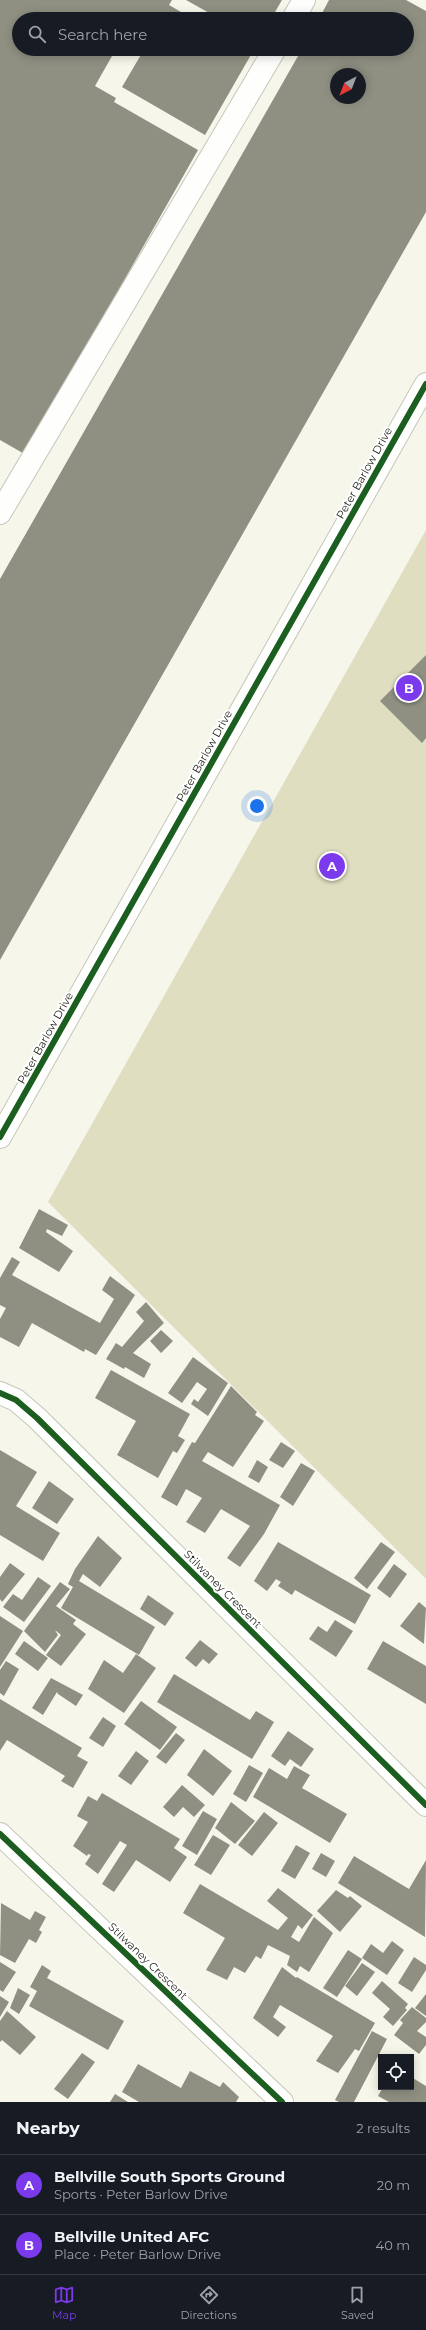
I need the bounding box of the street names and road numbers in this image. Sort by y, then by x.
street label: Peter Barlow Drive [333,424,395,521]
street label: Peter Barlow Drive [173,707,235,804]
street label: Peter Barlow Drive [14,989,76,1086]
street label: Stilwaney Crescent [181,1547,265,1631]
street label: Stilwaney Crescent [105,1920,191,2003]

